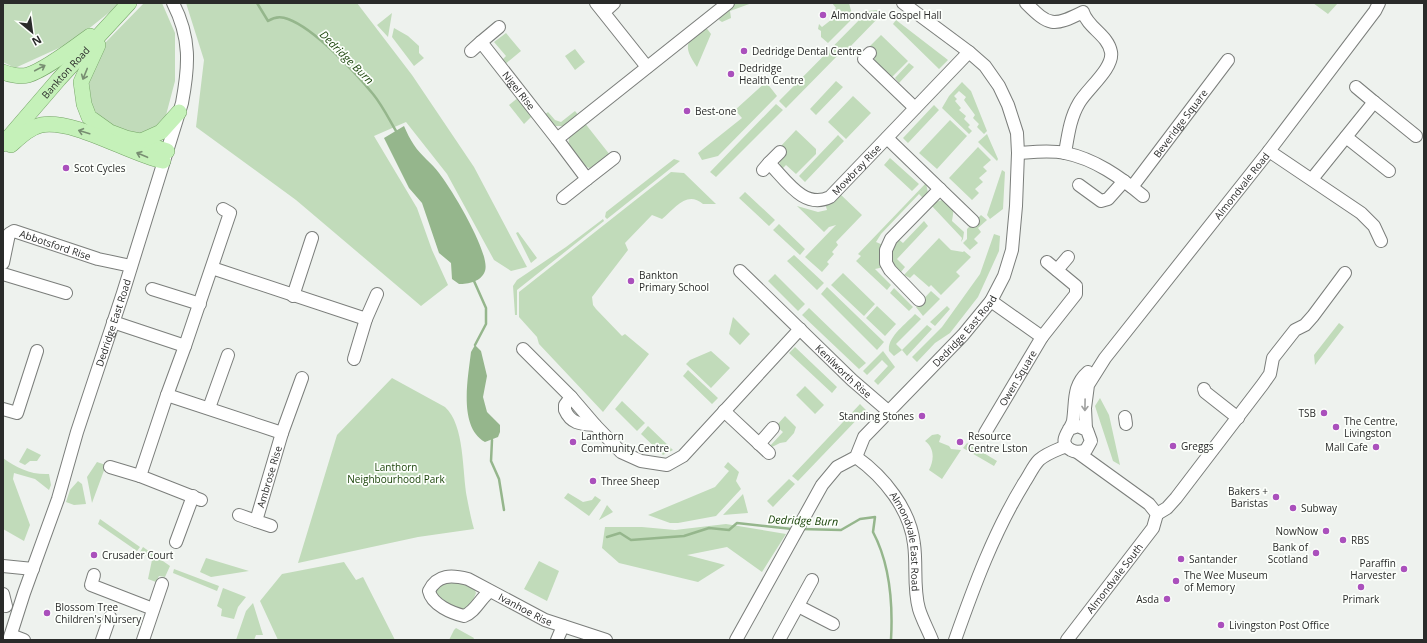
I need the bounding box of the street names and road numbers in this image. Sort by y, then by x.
street label: Bankton Road [38,43,93,101]
street label: Nigel Rise [499,68,539,113]
street label: Beveridge Square [1150,86,1211,160]
street label: Mowbray Rise [829,141,884,198]
street label: Almondvale Road [1211,149,1272,222]
street label: Abbotsford Rise [18,226,93,263]
street label: Dedridge East Road [92,277,134,368]
street label: Dedridge East Road [929,293,1000,370]
street label: Kenilworth Rise [812,341,875,401]
street label: Owen Square [996,347,1040,409]
street label: Ambrose Rise [253,444,285,509]
street label: Almondvale East Road [887,489,923,592]
street label: Almondvale South [1083,540,1146,616]
street label: Ivanhoe Rise [496,590,554,629]

